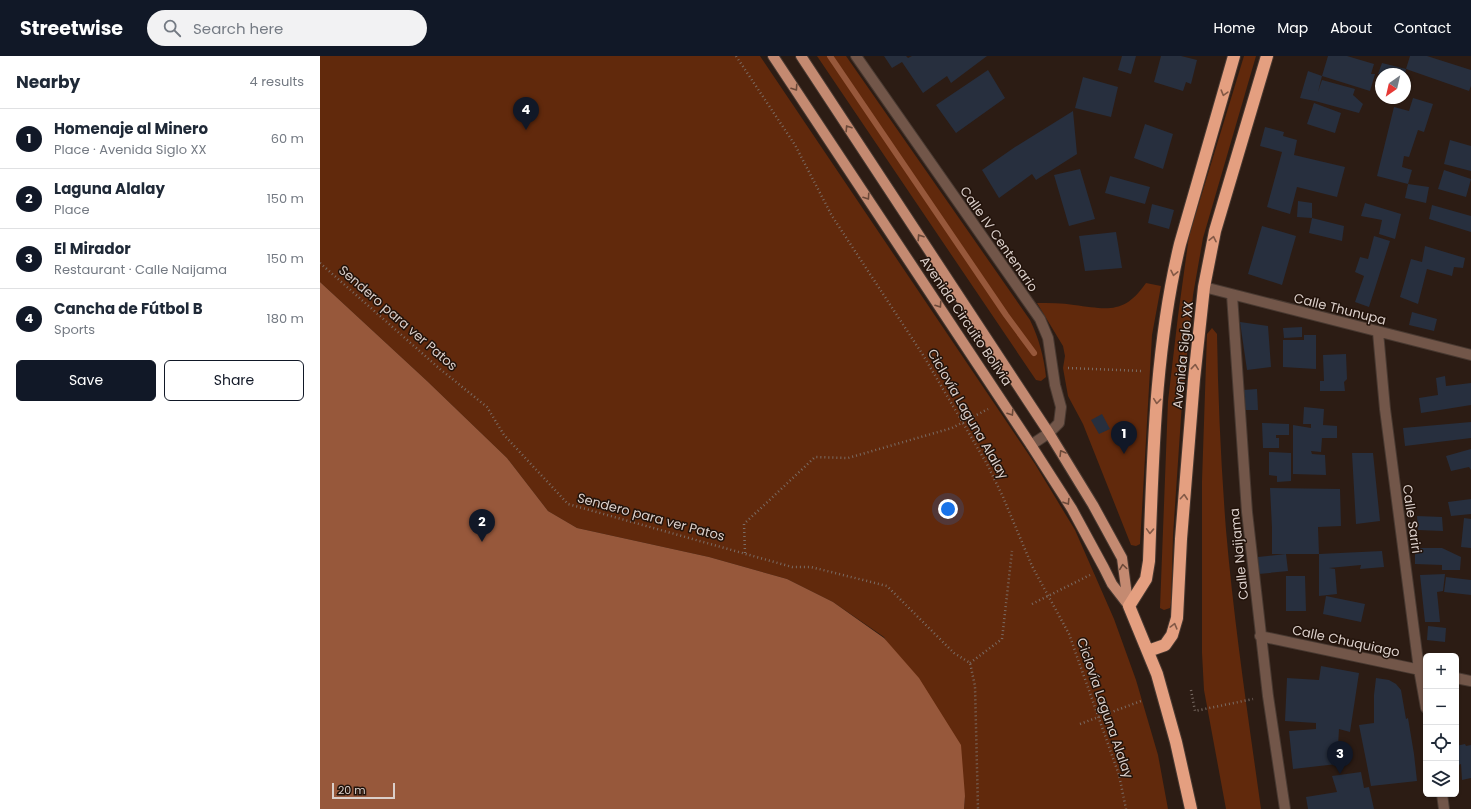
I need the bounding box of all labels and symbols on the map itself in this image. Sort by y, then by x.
north arrow [1375,68,1411,104]
one-way arrow [790,84,797,91]
one-way arrow [1220,90,1229,97]
pin: 4 [513,97,539,130]
one-way arrow [845,125,853,132]
street label: Calle IV Centenario [955,182,1043,296]
one-way arrow [862,192,869,199]
one-way arrow [918,234,925,241]
one-way arrow [1209,236,1217,242]
street label: Avenida Circuito Bolivia [915,252,1017,390]
street label: Sendero para ver Patos [334,261,462,375]
one-way arrow [1170,269,1178,276]
street label: Calle Thunupa [1292,288,1388,330]
one-way arrow [934,301,942,308]
street label: Avenida Siglo XX [1168,301,1198,409]
street label: Ciclovía Laguna Alalay [923,345,1013,483]
one-way arrow [1190,364,1199,371]
one-way arrow [1153,398,1162,404]
one-way arrow [1006,409,1014,416]
pin: 1 [1111,421,1137,454]
one-way arrow [1059,450,1066,457]
street label: Calle Sariri [1398,483,1426,555]
street label: Sendero para ver Patos [575,488,727,546]
one-way arrow [1179,494,1188,500]
one-way arrow [1062,497,1069,504]
your location [938,499,958,519]
street label: Calle Naijama [1225,507,1253,601]
pin: 2 [469,509,495,542]
one-way arrow [1146,528,1154,534]
one-way arrow [1119,564,1128,570]
street label: Calle Chuquiago [1290,620,1402,662]
one-way arrow [1170,623,1178,630]
street label: Ciclovía Laguna Alalay [1072,635,1138,781]
pin: 3 [1327,741,1353,774]
scale bar [332,781,395,800]

